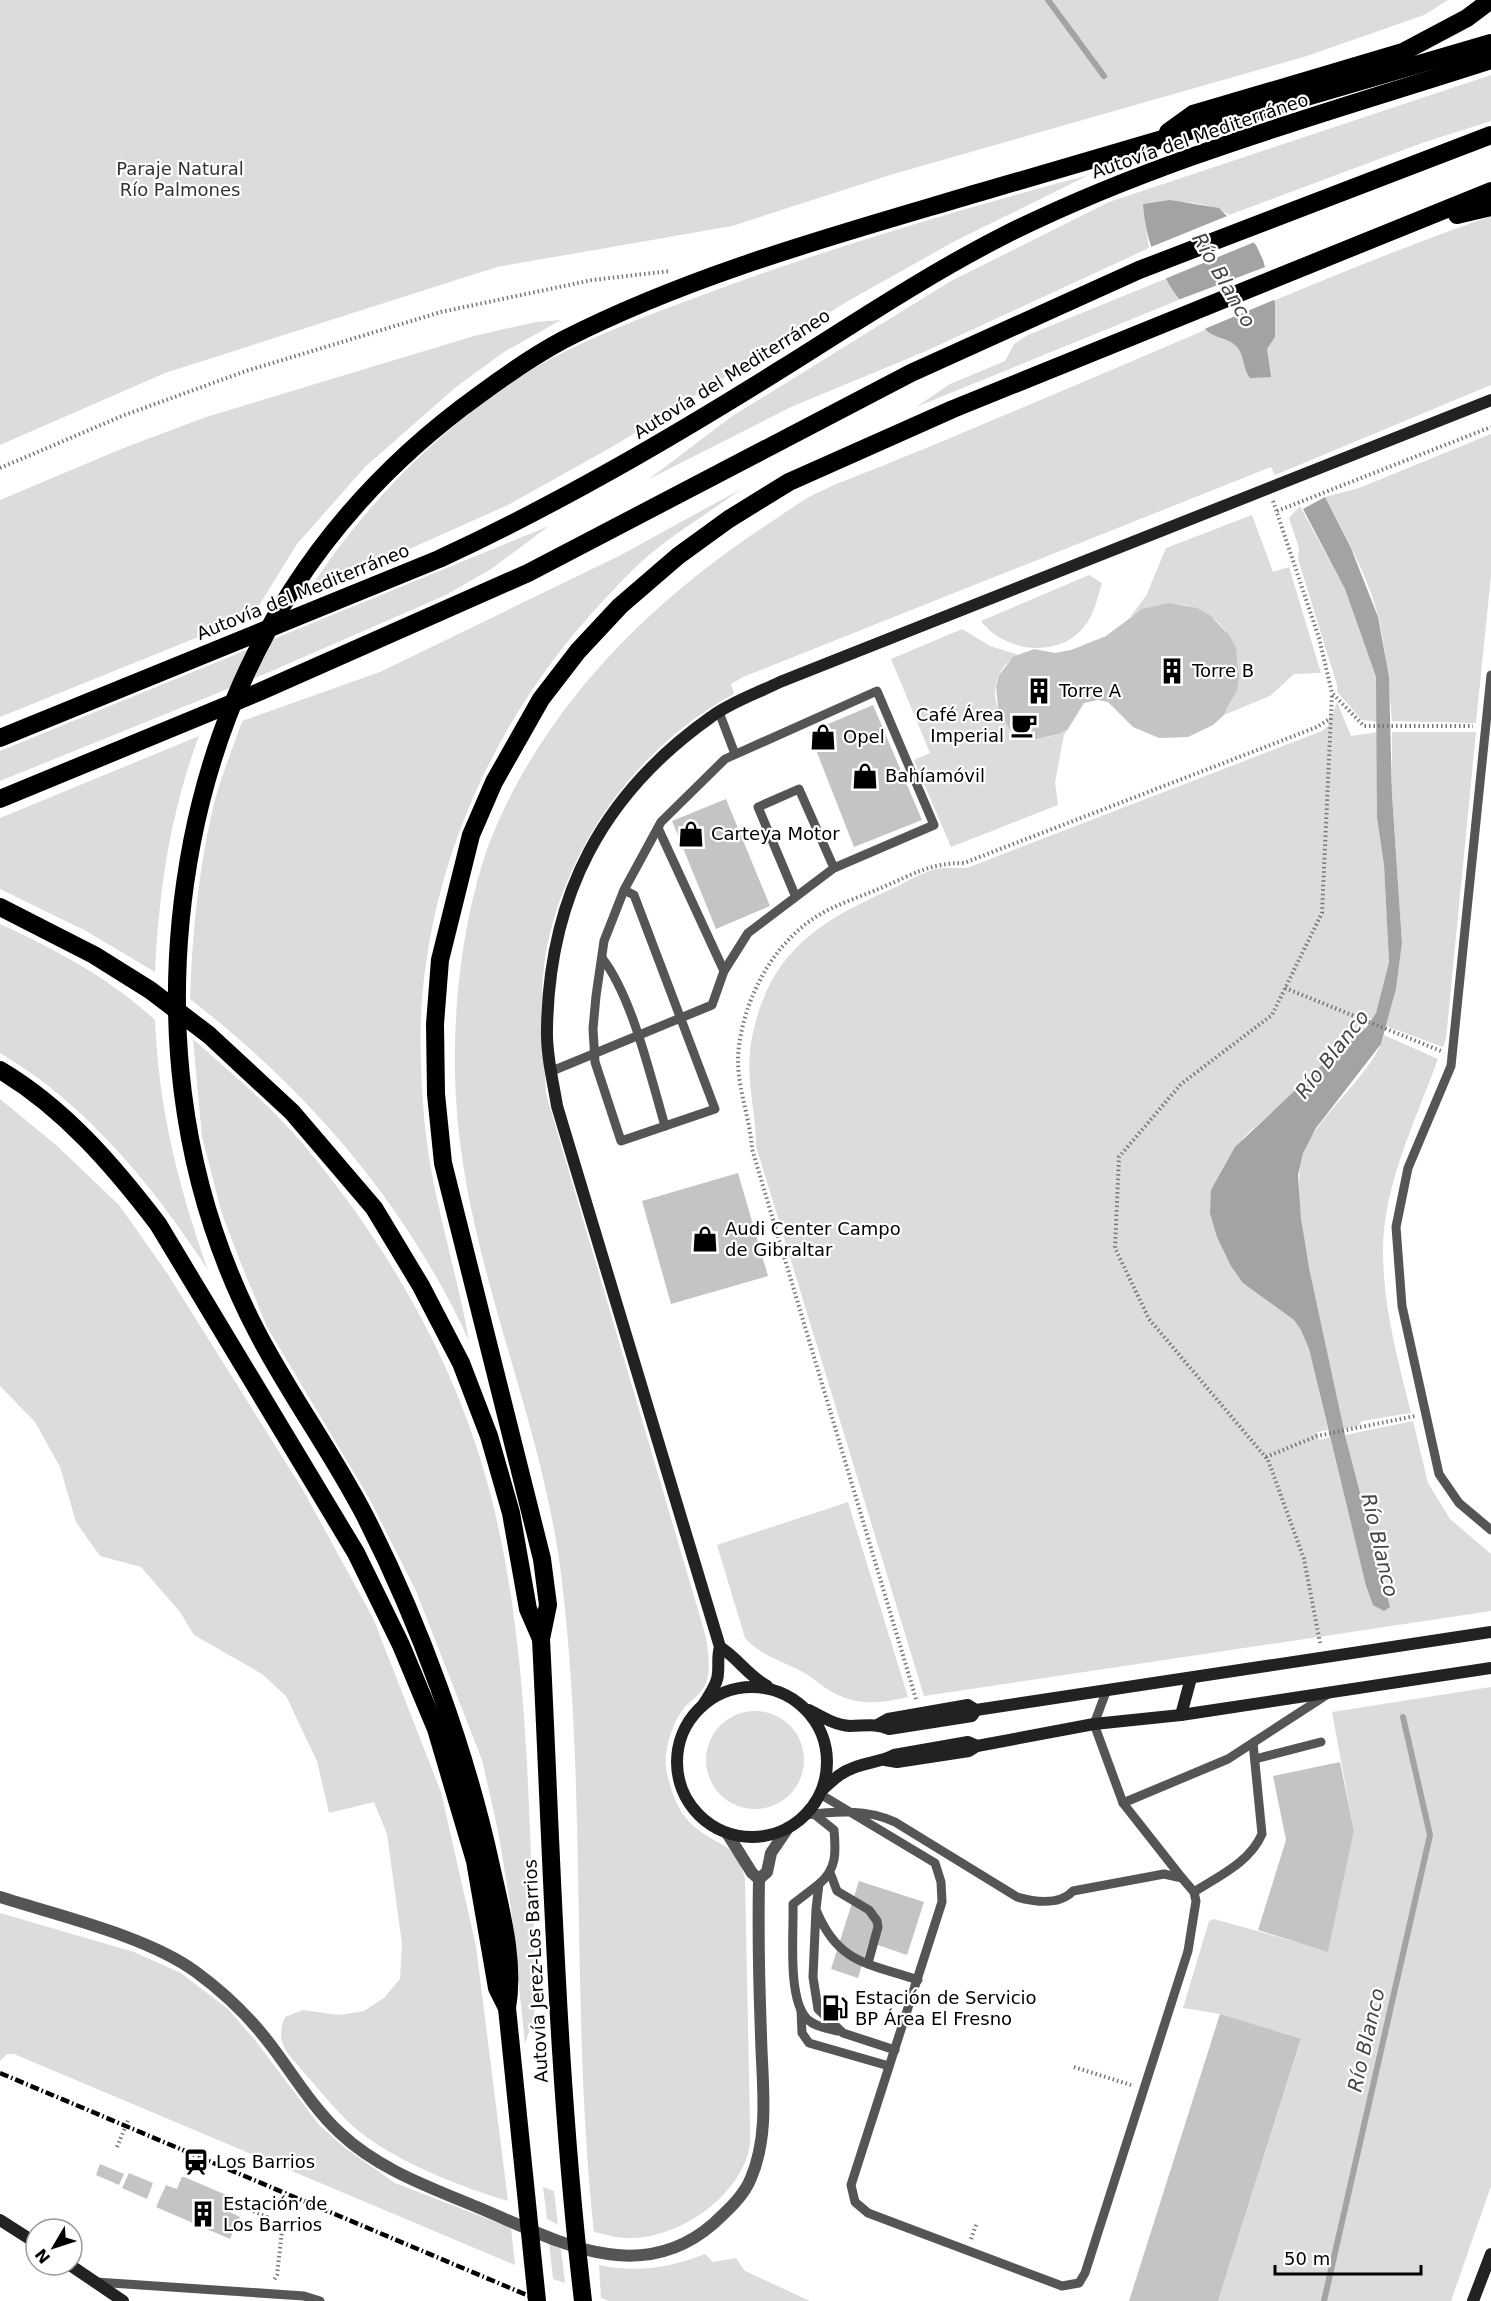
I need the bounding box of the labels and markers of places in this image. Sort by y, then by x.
building icon: Torre B [1157,656,1187,686]
place label: Torre B [1191,660,1254,681]
building icon: Torre A [1024,676,1054,706]
place label: Torre A [1058,680,1122,701]
place label: Café Área Imperial [916,704,1004,746]
cafe icon: Café Área Imperial [1009,710,1039,740]
shop icon: Opel [808,722,838,752]
place label: Opel [843,726,885,747]
shop icon: Bahíamóvil [850,761,880,791]
place label: Bahíamóvil [885,765,985,786]
shop icon: Carteya Motor [676,819,706,849]
place label: Carteya Motor [711,823,840,844]
place label: Audi Center Campo de Gibraltar [725,1218,901,1260]
shop icon: Audi Center Campo de Gibraltar [690,1224,720,1254]
place label: Estación de Servicio BP Área El Fresno [855,1987,1037,2029]
fuel station icon: Estación de Servicio BP Área El Fresno [820,1993,850,2023]
station icon: Los Barrios [181,2147,211,2177]
place label: Los Barrios [216,2151,315,2172]
place label: Estación de Los Barrios [223,2193,327,2235]
building icon: Estación de Los Barrios [188,2199,218,2229]

